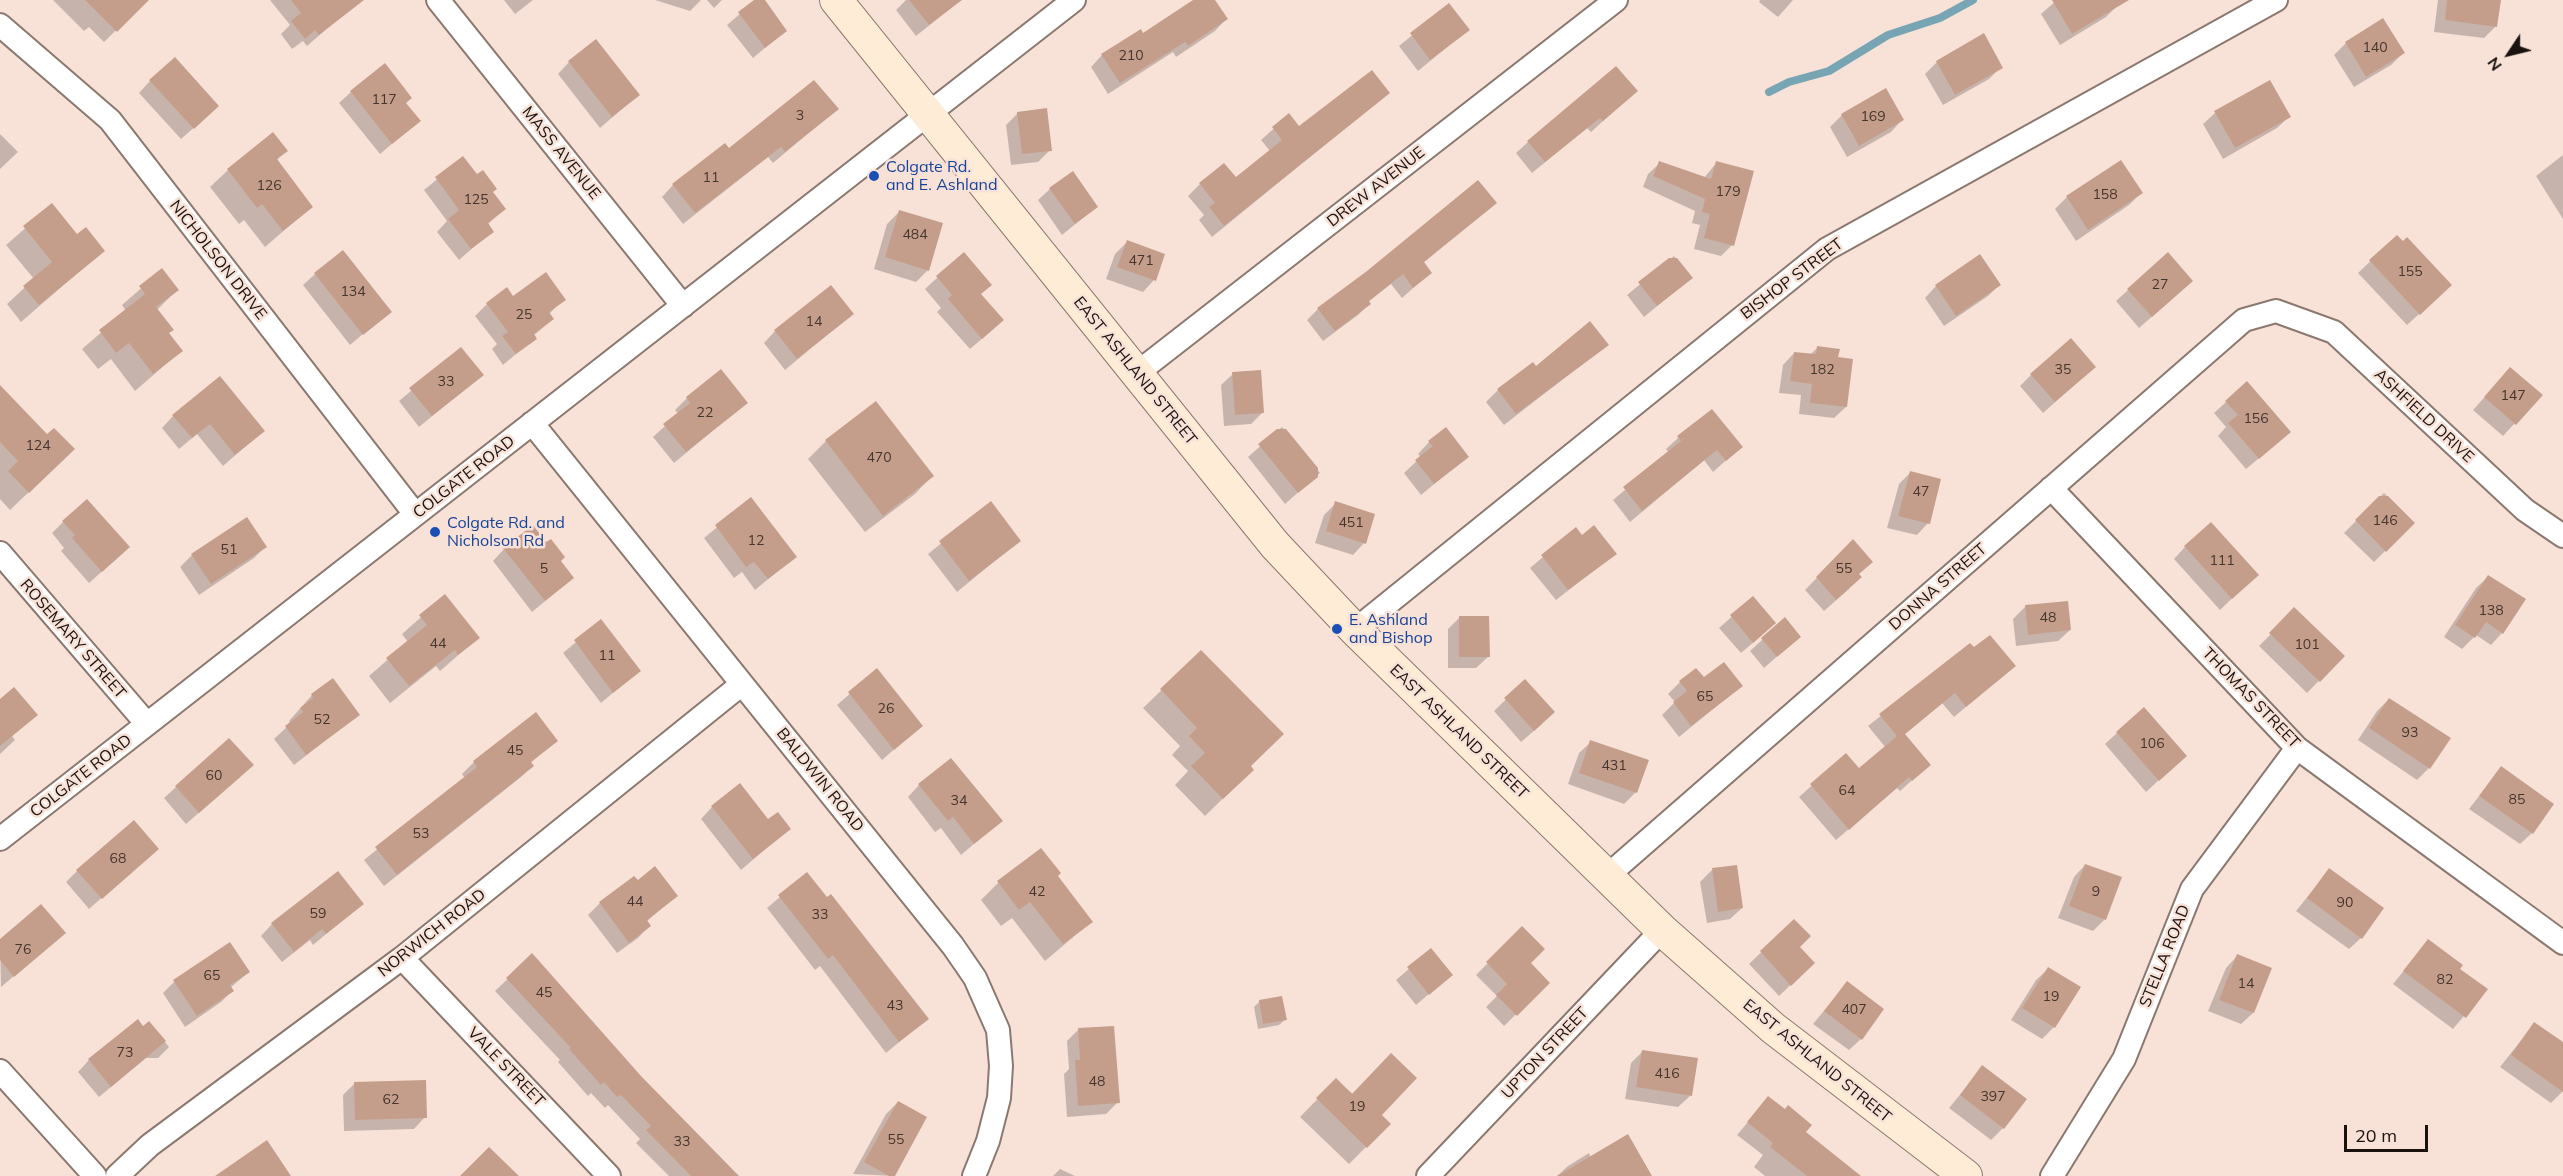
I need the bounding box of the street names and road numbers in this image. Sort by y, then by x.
street label: MASS AVENUE [518,103,604,203]
street label: DREW AVENUE [1323,143,1429,231]
street label: NICHOLSON DRIVE [165,196,271,324]
street label: BISHOP STREET [1737,234,1847,324]
street label: EAST ASHLAND STREET [1069,293,1201,449]
street label: ASHFIELD DRIVE [2370,365,2478,467]
street label: COLGATE ROAD [409,431,519,523]
street label: DONNA STREET [1885,539,1991,635]
street label: ROSEMARY STREET [16,575,130,703]
street label: THOMAS STREET [2198,644,2304,752]
street label: EAST ASHLAND STREET [1386,661,1532,803]
street label: BALDWIN ROAD [772,724,868,836]
street label: COLGATE ROAD [26,730,136,822]
street label: NORWICH ROAD [374,885,490,981]
street label: STELLA ROAD [2136,902,2194,1010]
street label: EAST ASHLAND STREET [1739,995,1895,1127]
street label: UPTON STREET [1498,1003,1592,1103]
street label: VALE STREET [463,1023,549,1111]

